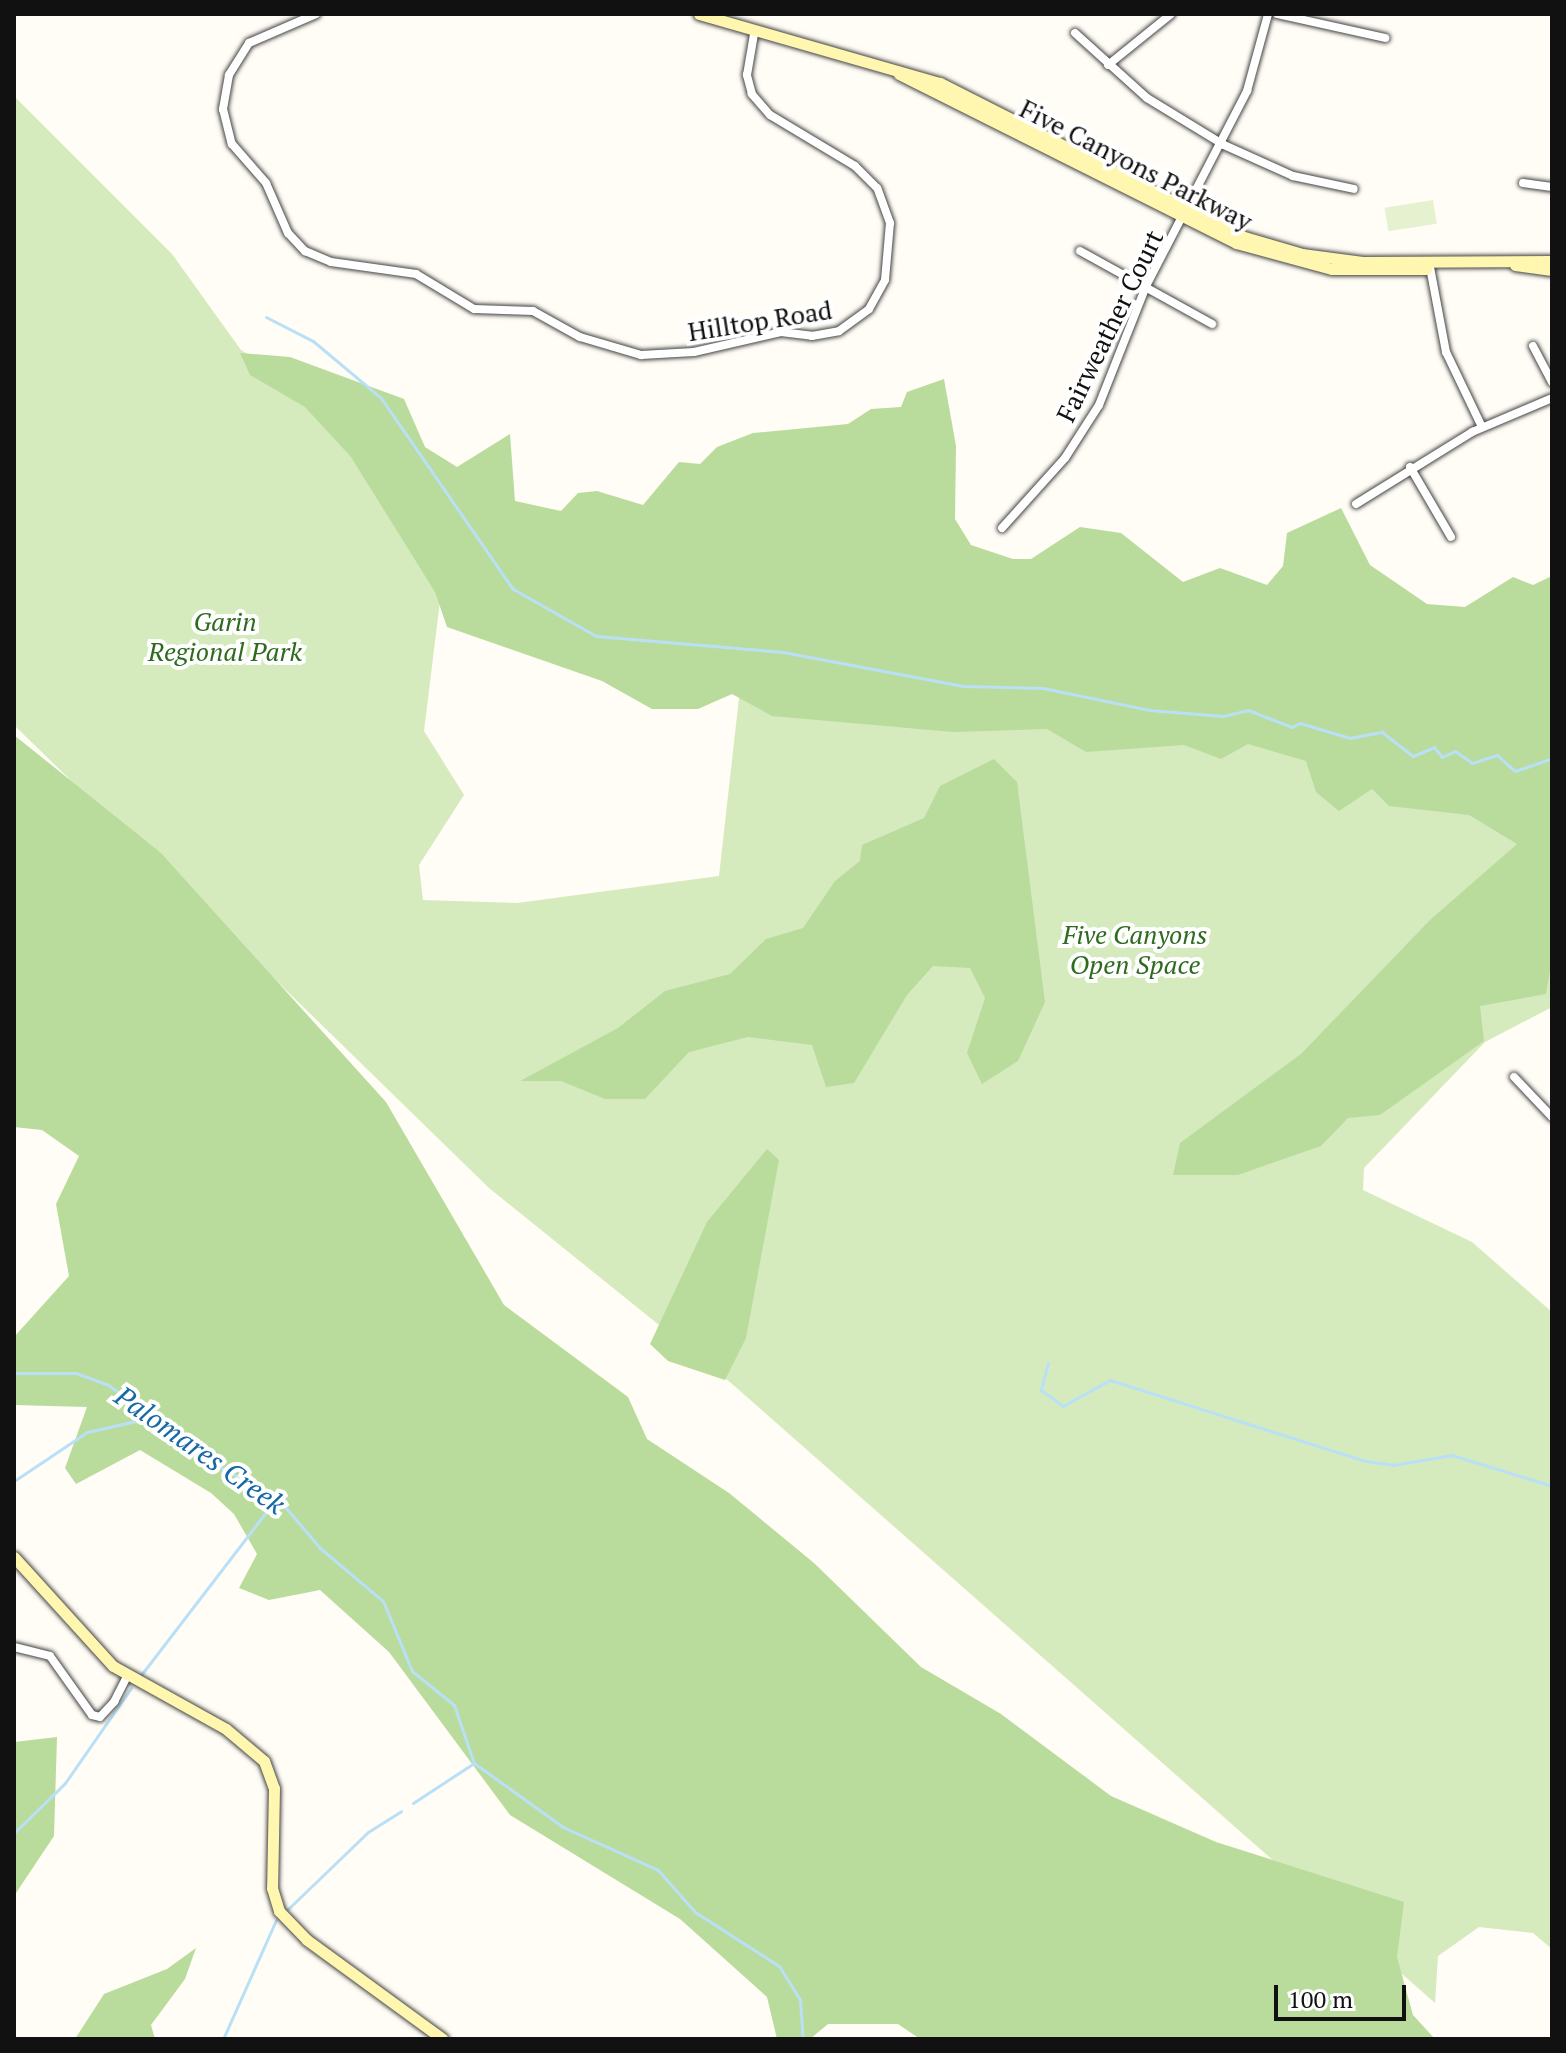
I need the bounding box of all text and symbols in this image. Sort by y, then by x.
street label: Five Canyons Parkway [1015,93,1257,237]
street label: Fairweather Court [1050,225,1170,427]
street label: Hilltop Road [686,294,834,348]
park label: Garin Regional Park [148,606,302,668]
park label: Five Canyons Open Space [1063,919,1207,980]
water label: Palomares Creek [109,1379,291,1521]
scale bar [1278,1969,1410,2019]
text: 100 m [1288,1983,1353,2015]

